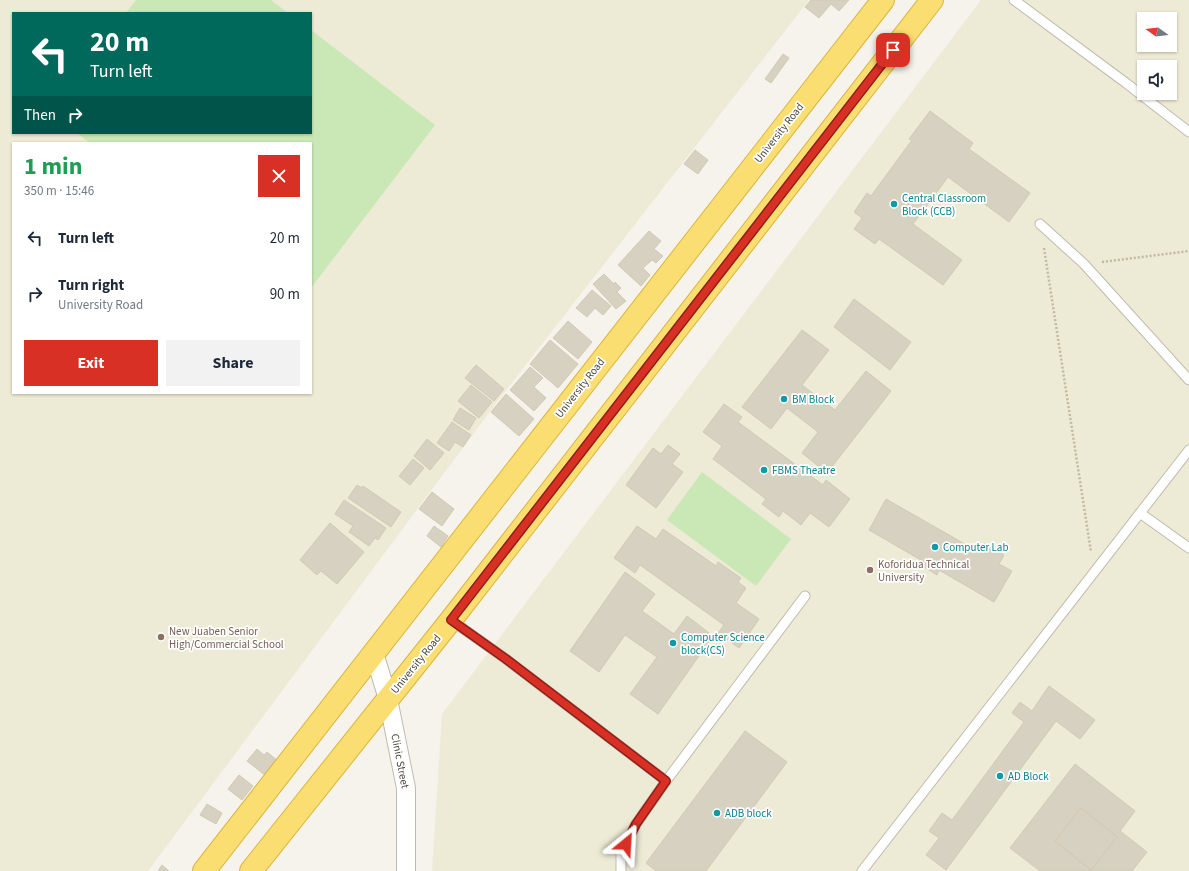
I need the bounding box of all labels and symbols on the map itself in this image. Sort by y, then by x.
north arrow [1137,12,1177,52]
pin [876,33,910,67]
street label: University Road [751,100,807,166]
place label: Central Classroom Block (CCB) [902,191,986,219]
marker: Central Classroom Block (CCB) [889,199,899,209]
street label: University Road [552,355,608,421]
place label: BM Block [792,392,835,407]
marker: BM Block [779,394,789,404]
place label: FBMS Theatre [772,463,836,478]
marker: FBMS Theatre [759,465,769,475]
place label: Computer Lab [943,540,1008,555]
marker: Computer Lab [930,542,940,552]
place label: Koforidua Technical University [878,557,969,585]
marker: Koforidua Technical University [865,565,875,575]
place label: New Juaben Senior High/Commercial School [169,624,284,652]
place label: Computer Science block(CS) [681,630,765,658]
street label: University Road [387,631,445,697]
marker: New Juaben Senior High/Commercial School [156,632,166,642]
marker: Computer Science block(CS) [668,638,678,648]
street label: Clinic Street [387,732,413,790]
place label: AD Block [1008,769,1049,784]
marker: AD Block [995,771,1005,781]
place label: ADB block [725,806,772,821]
marker: ADB block [712,808,722,818]
position arrow [605,823,647,865]

